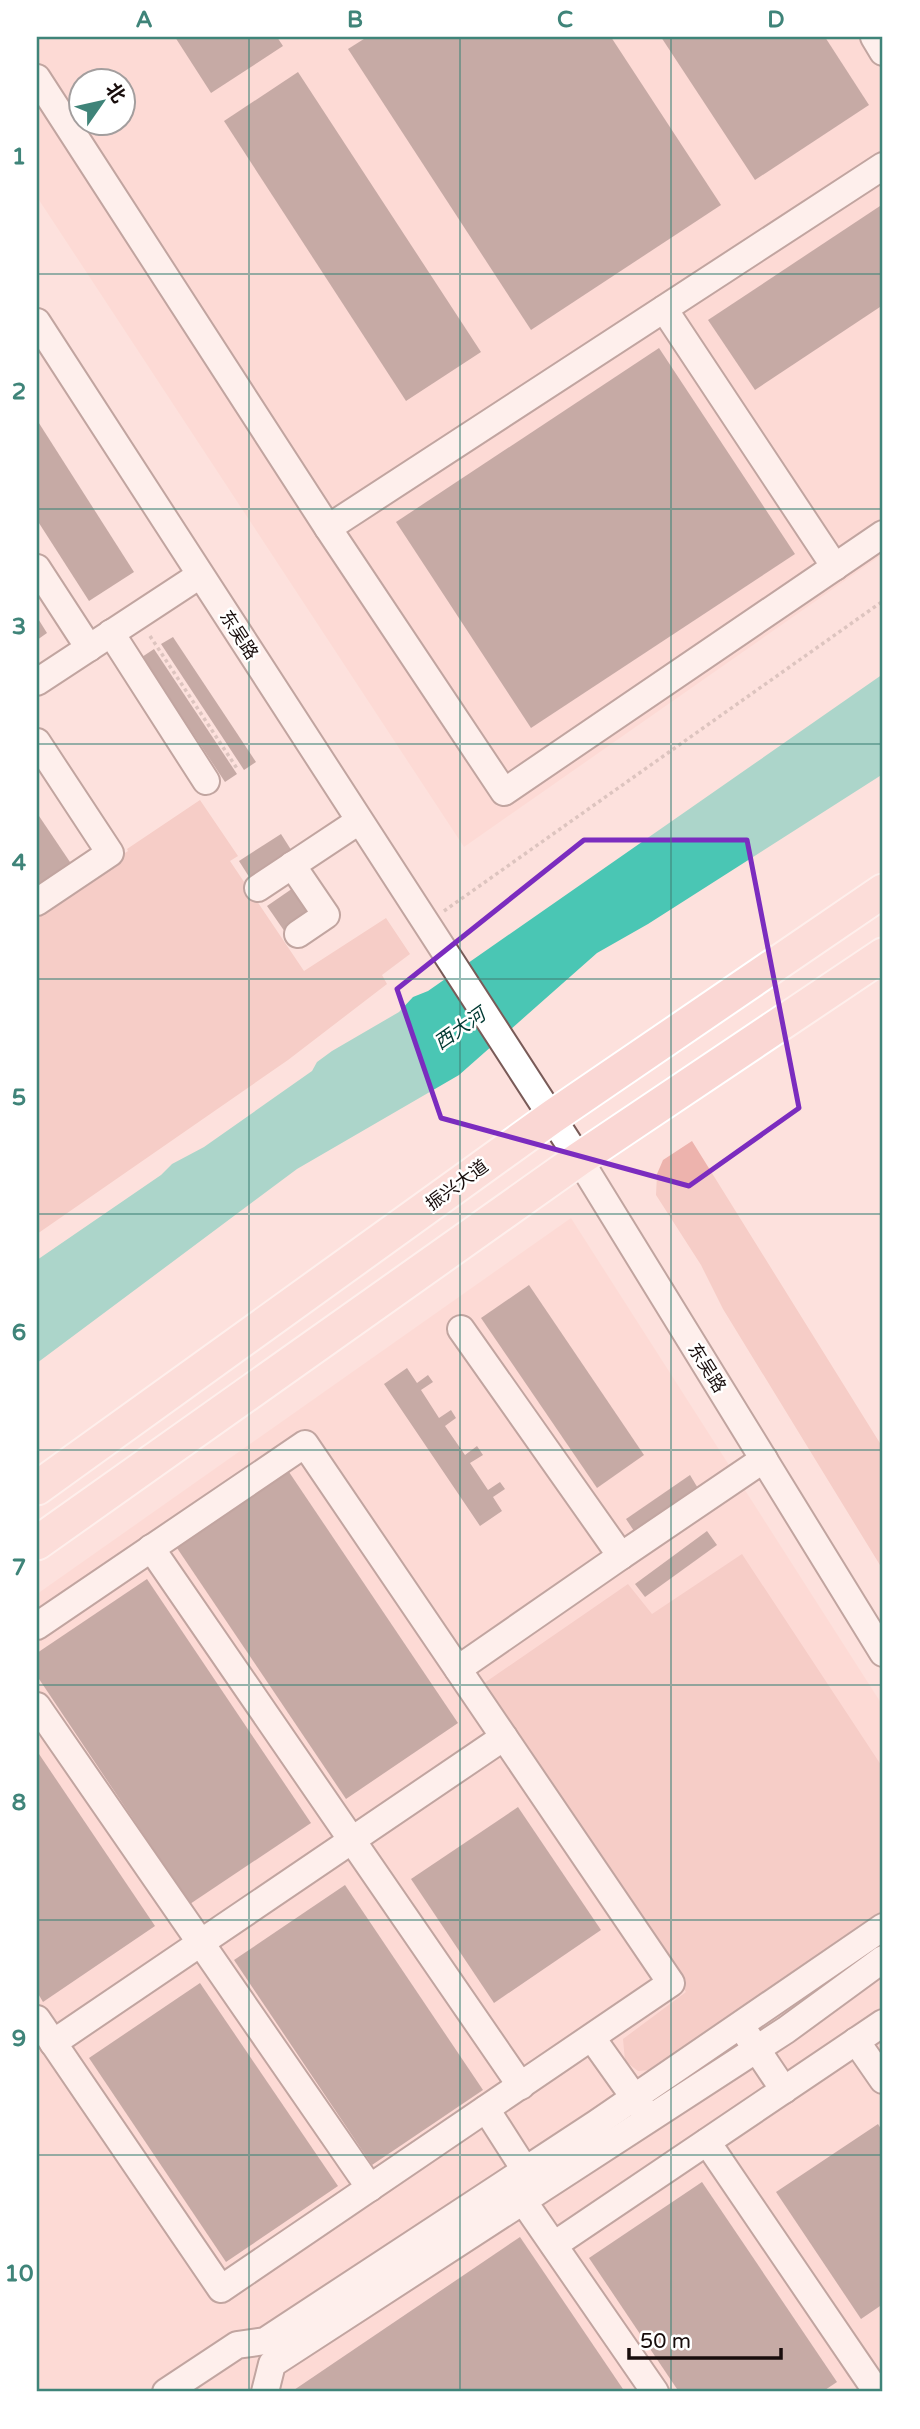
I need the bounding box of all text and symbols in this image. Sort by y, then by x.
text: A [135,6,153,34]
text: B [347,6,363,34]
text: C [557,6,573,34]
text: D [767,6,785,34]
north arrow [66,66,136,136]
text: 北 [101,79,130,107]
text: 1 [12,143,26,171]
text: 2 [12,378,26,406]
street label: 东吴路 [215,606,263,664]
text: 3 [12,613,26,641]
text: 4 [12,849,27,877]
water label: 西大河 [430,1001,493,1054]
text: 5 [12,1084,26,1112]
street label: 振兴大道 [421,1155,493,1215]
text: 6 [12,1319,26,1347]
street label: 东吴路 [683,1339,731,1397]
text: 7 [12,1554,26,1582]
text: 8 [12,1789,26,1817]
text: 9 [12,2025,26,2053]
text: 10 [5,2260,33,2288]
scale bar [629,2317,782,2361]
text: 50 m [640,2329,691,2354]

